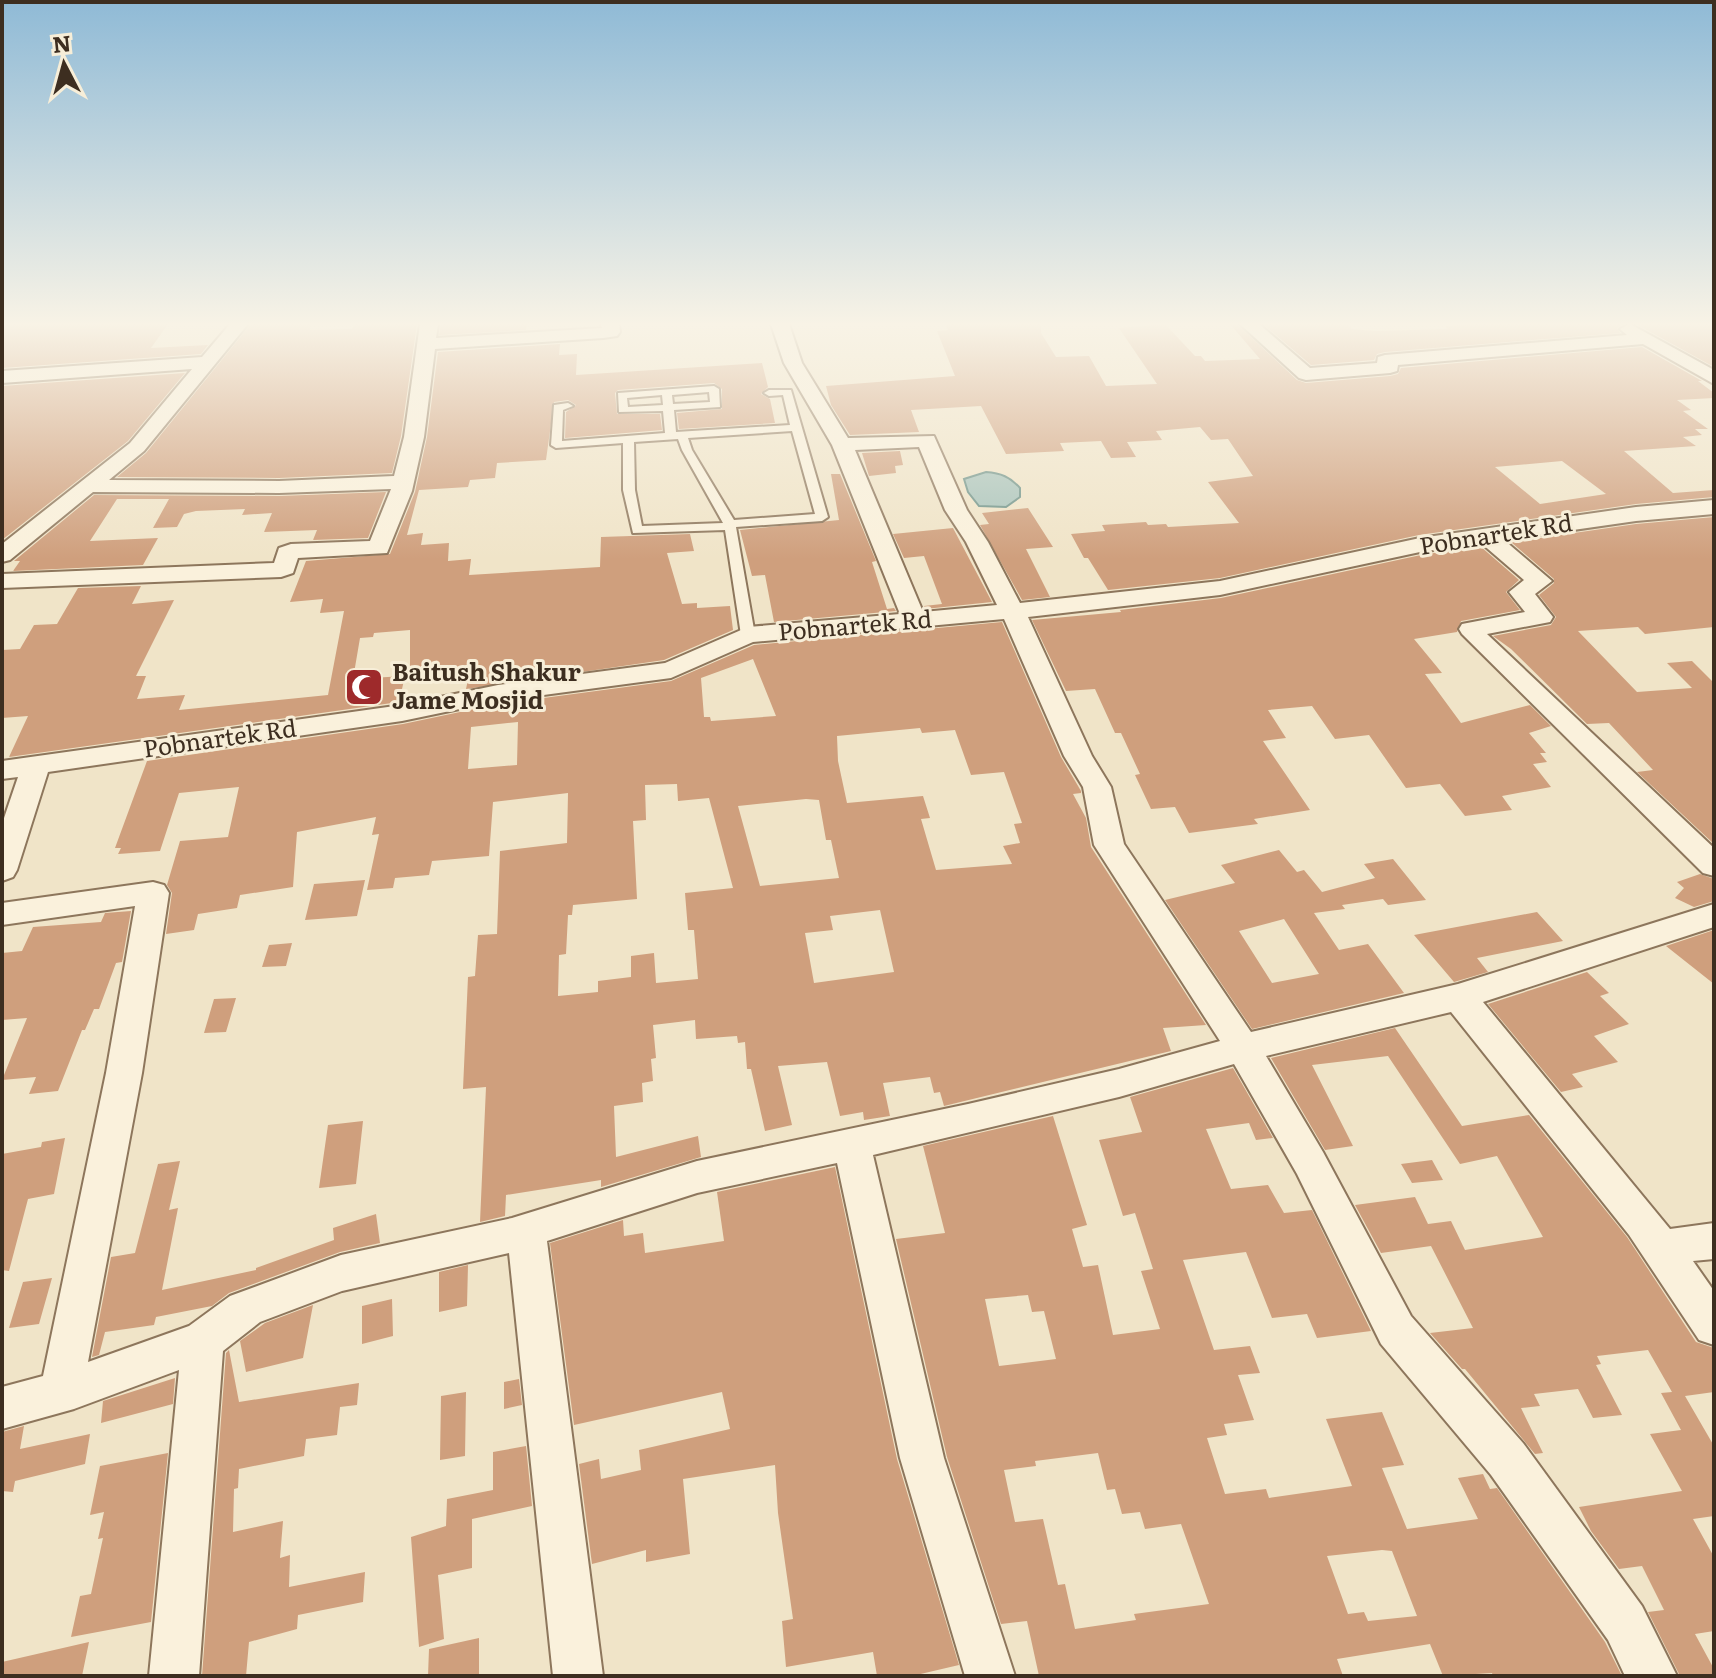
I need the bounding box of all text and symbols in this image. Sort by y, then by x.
north arrow [24,24,104,104]
text: N [51,25,73,60]
street label: Pobnartek Rd [1417,503,1575,562]
street label: Pobnartek Rd [776,599,934,648]
place label: Baitush Shakur Jame Mosjid [392,653,581,716]
mosque icon: Baitush Shakur Jame Mosjid [343,666,385,708]
street label: Pobnartek Rd [141,708,299,765]

